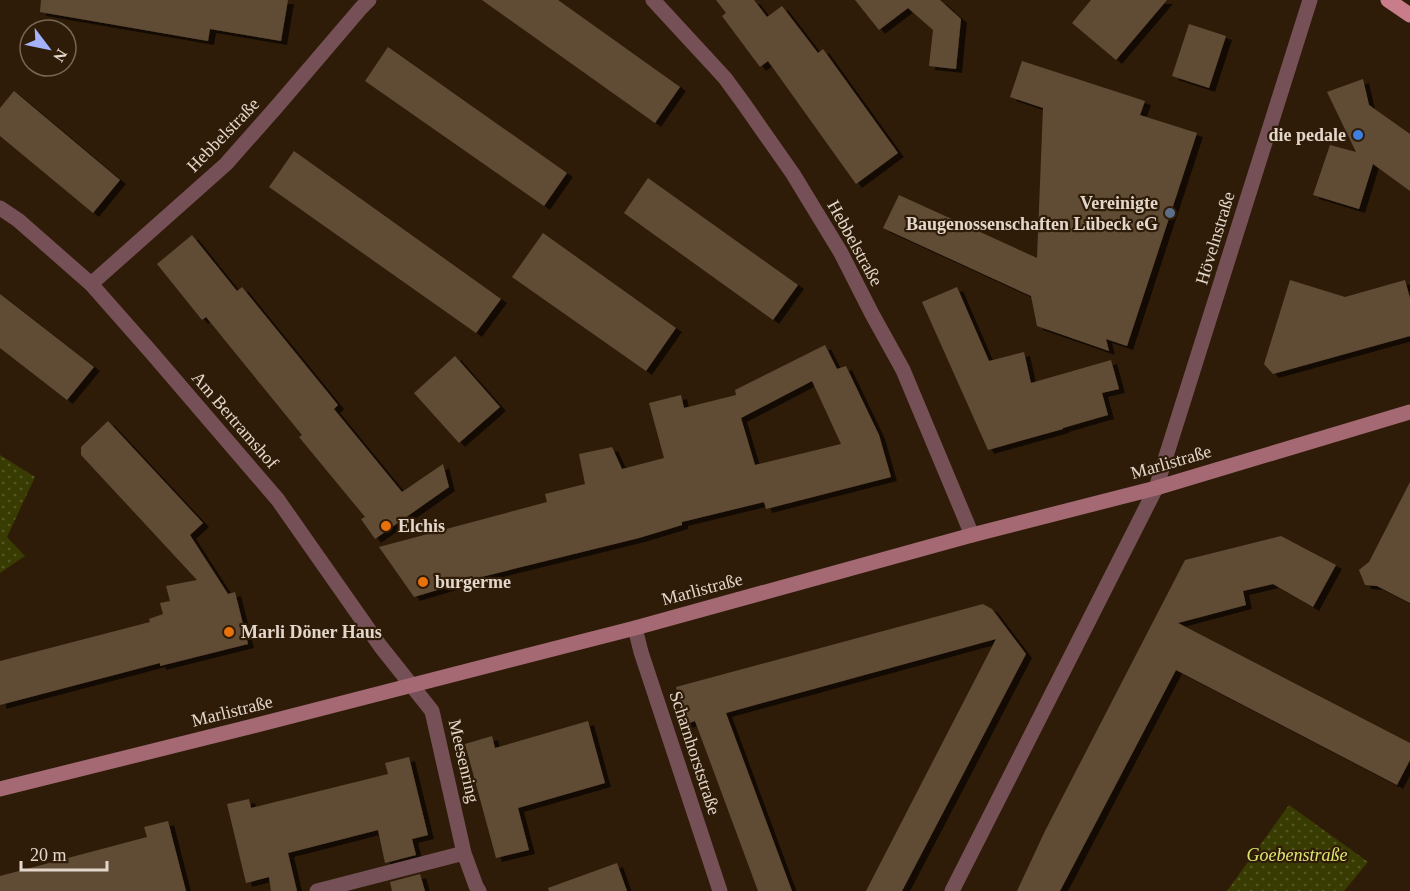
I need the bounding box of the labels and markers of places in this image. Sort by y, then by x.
place label: die pedale [1268,125,1346,145]
marker: die pedale [1351,128,1365,142]
place label: Vereinigte Baugenossenschaften Lübeck eG [906,193,1158,234]
marker: Vereinigte Baugenossenschaften Lübeck eG [1163,206,1177,220]
place label: Elchis [398,516,445,536]
marker: Elchis [379,519,393,533]
place label: burgerme [435,572,511,592]
marker: burgerme [416,575,430,589]
place label: Marli Döner Haus [241,622,382,642]
marker: Marli Döner Haus [222,625,236,639]

